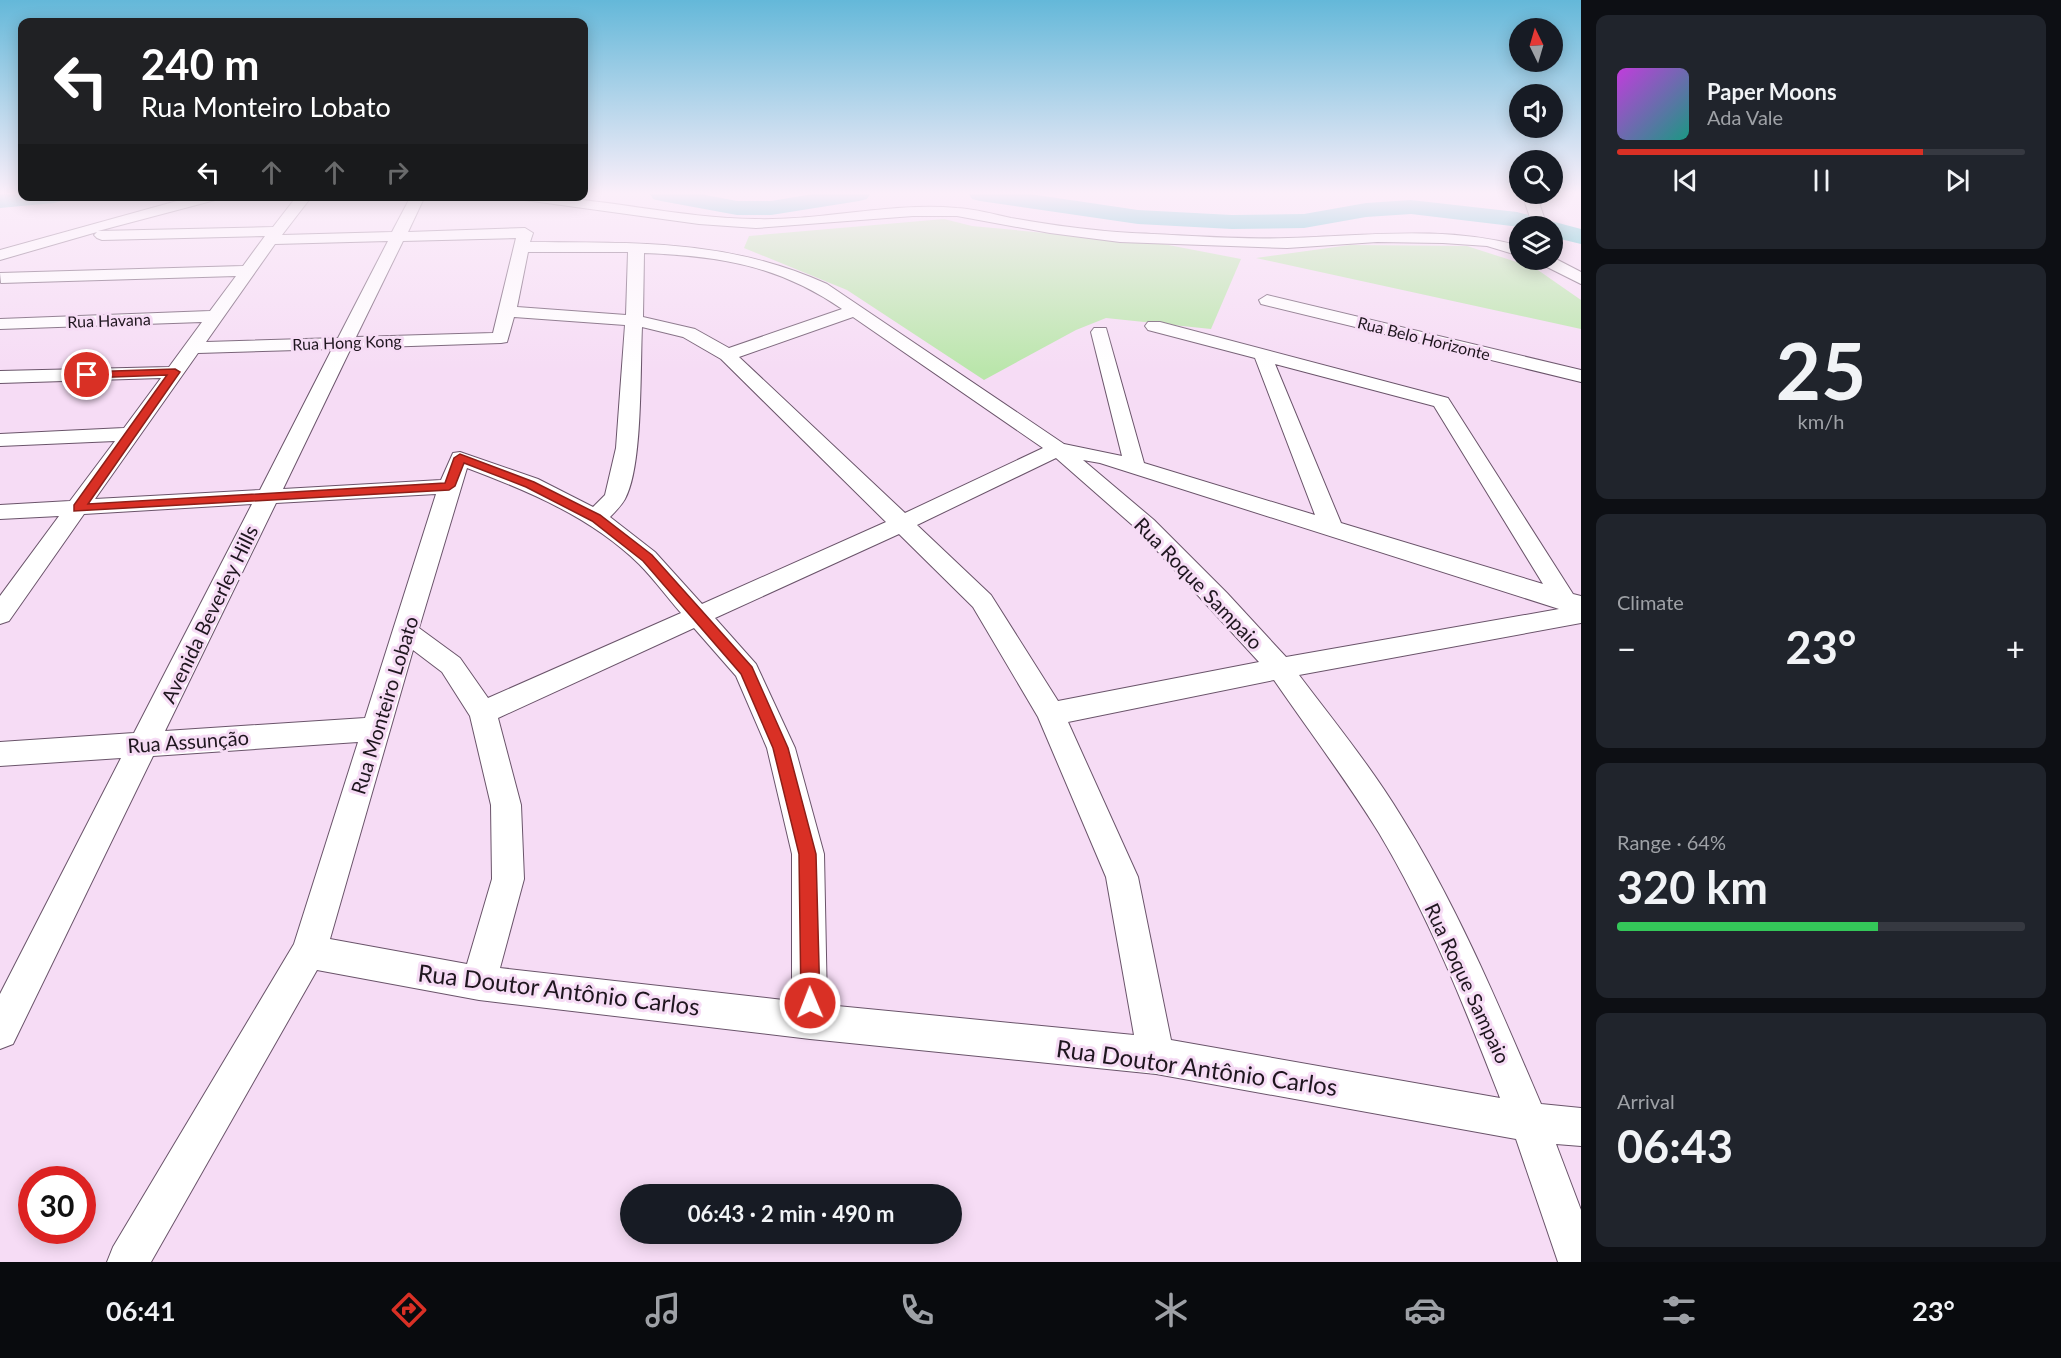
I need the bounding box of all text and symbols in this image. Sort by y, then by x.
north arrow [1509,18,1563,72]
map controls [1509,18,1563,270]
text: 240 m [141,39,259,89]
icon: left [42,42,120,120]
text: Paper Moons [1707,78,1837,105]
button: sound [1509,84,1563,138]
text: Rua Monteiro Lobato [141,90,391,123]
text: Ada Vale [1707,105,1783,129]
button: search [1509,150,1563,204]
icon: left [192,156,225,189]
icon: ahead [255,156,288,189]
icon: ahead [318,156,351,189]
icon: right [381,156,414,189]
icon: previous [1669,164,1702,197]
icon: pause [1805,164,1838,197]
icon: next [1941,164,1974,197]
button: layers [1509,216,1563,270]
street label: Rua Havana [67,309,151,331]
street label: Rua Belo Horizonte [1356,312,1492,364]
text: 25 [1776,323,1866,417]
street label: Rua Hong Kong [292,331,402,353]
pin [61,349,112,400]
icon: arrive [70,358,103,391]
text: km/h [1798,409,1844,433]
street label: Rua Roque Sampaio [1130,512,1268,654]
street label: Avenida Beverley Hills [156,521,262,707]
text: Climate [1617,590,1684,614]
street label: Rua Monteiro Lobato [345,613,423,797]
text: 23° [1786,620,1856,674]
text: − [1617,628,1636,668]
text: + [2006,628,2025,668]
street label: Rua Assunção [126,725,250,757]
text: Range · 64% [1617,830,1726,854]
text: 320 km [1617,860,1768,914]
street label: Rua Roque Sampaio [1420,899,1516,1067]
street label: Rua Doutor Antônio Carlos [416,957,702,1021]
position arrow [778,971,842,1035]
street label: Rua Doutor Antônio Carlos [1055,1033,1339,1101]
text: Arrival [1617,1089,1675,1113]
text: 06:43 [1617,1119,1733,1173]
speed limit sign: 30 [18,1166,96,1244]
text: 06:43 · 2 min · 490 m [688,1200,894,1227]
icon: directions [388,1289,430,1331]
icon: music [642,1289,684,1331]
icon: phone [896,1289,938,1331]
icon: climate [1150,1289,1192,1331]
icon: car [1404,1289,1446,1331]
icon: filters [1658,1289,1700,1331]
text: 06:41 [106,1294,176,1327]
text: 23° [1912,1294,1955,1327]

